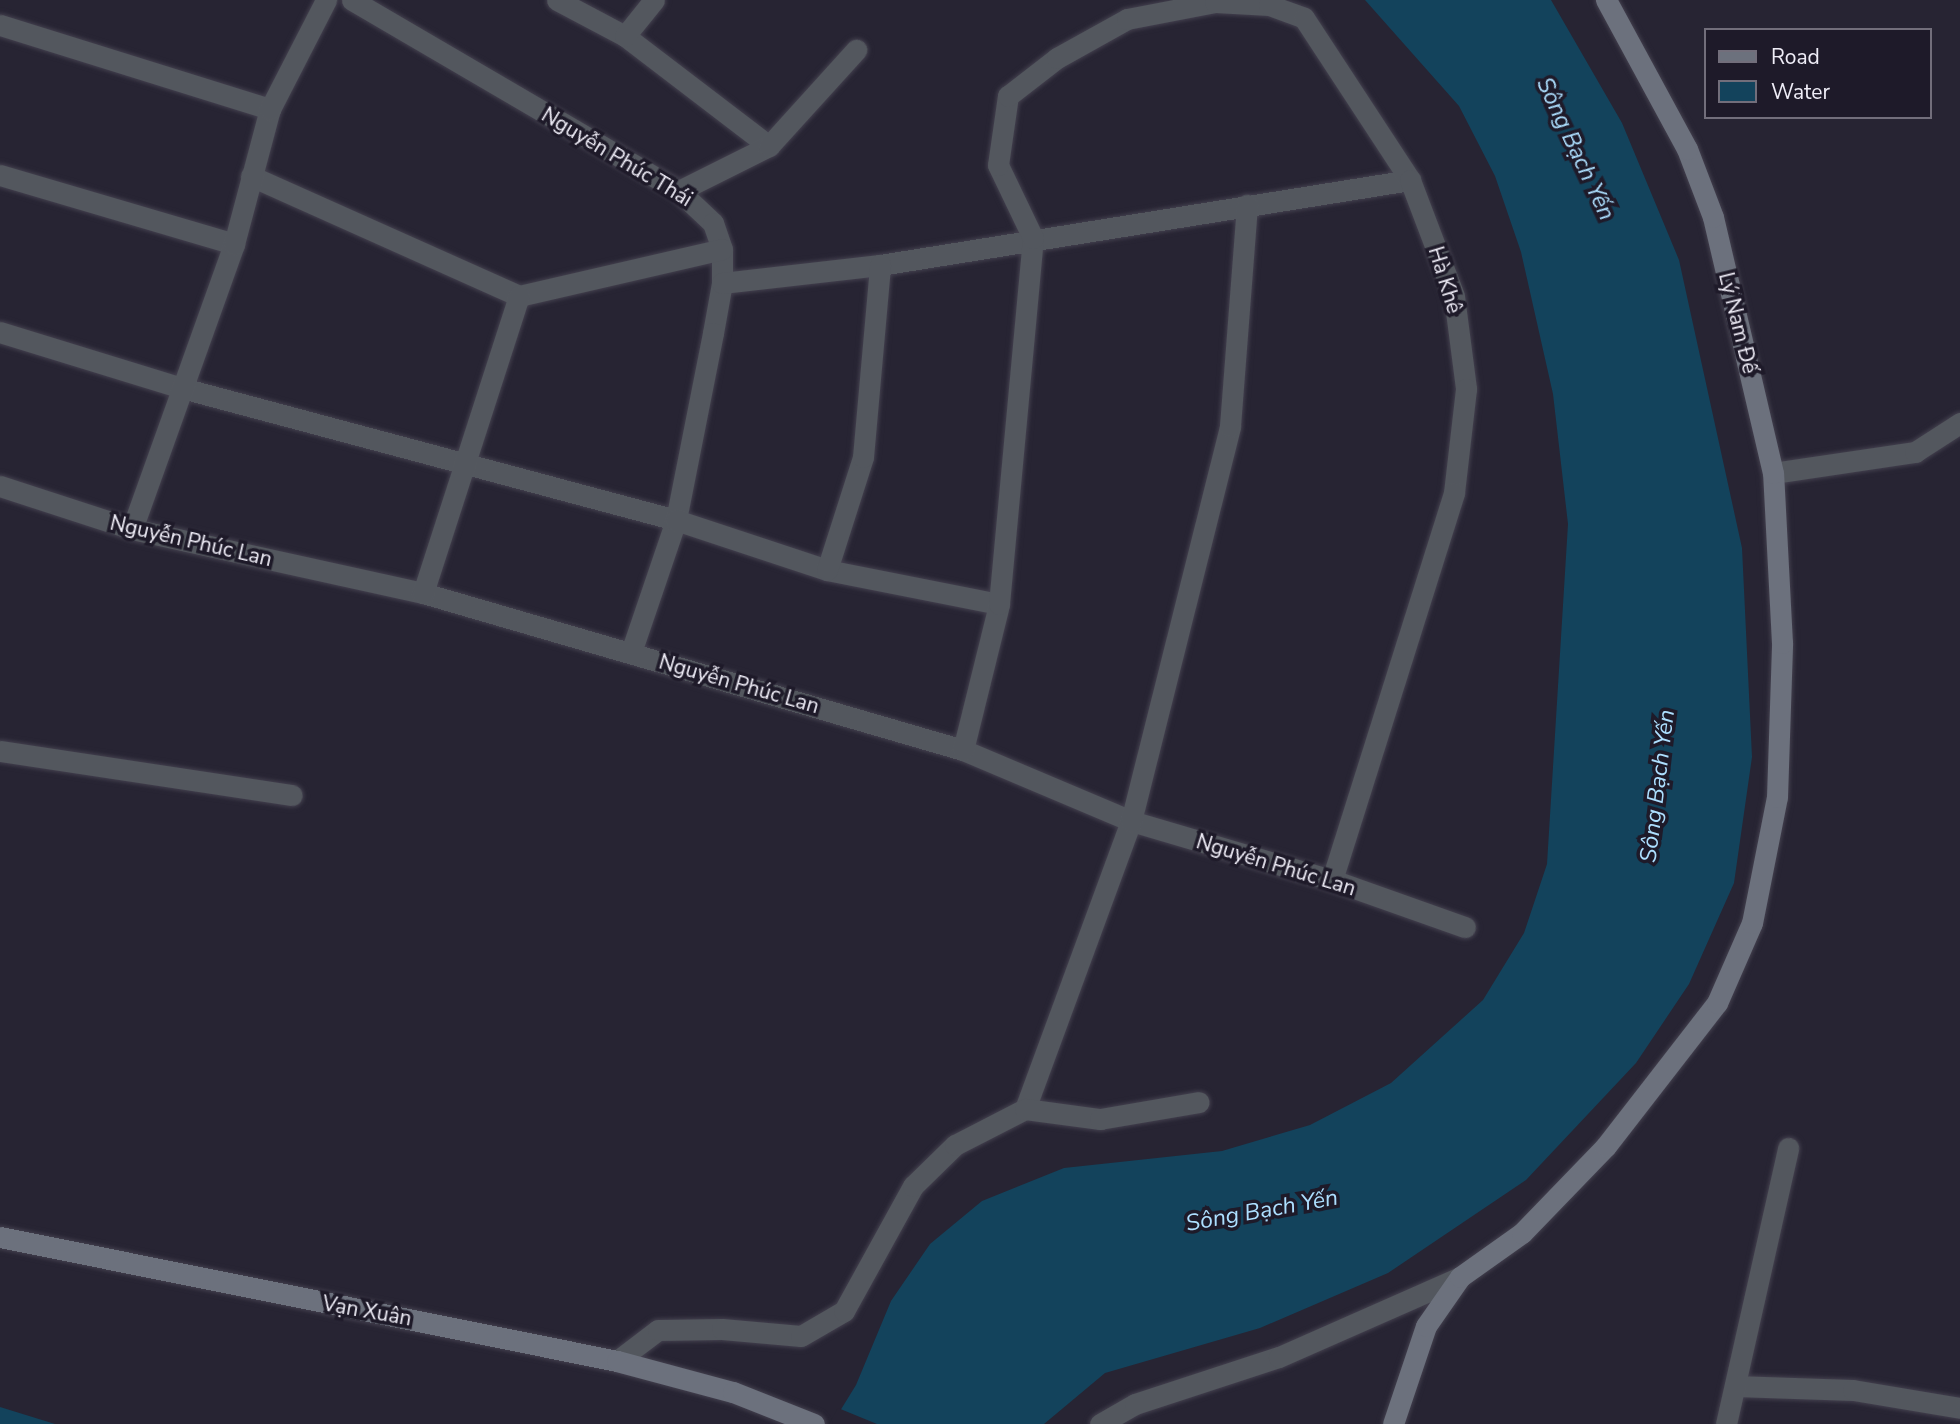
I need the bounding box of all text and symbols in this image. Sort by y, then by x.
legend [1704,28,1932,119]
text: Road [1771,43,1820,71]
water label: Sông Bạch Yến [1530,73,1620,225]
text: Water [1771,78,1830,106]
street label: Nguyễn Phúc Thái [537,102,697,212]
street label: Hà Khê [1423,243,1467,317]
street label: Lý Nam Đế [1713,270,1763,376]
street label: Nguyễn Phúc Lan [108,510,274,572]
street label: Nguyễn Phúc Lan [656,649,822,719]
water label: Sông Bạch Yến [1635,708,1681,864]
street label: Nguyễn Phúc Lan [1193,829,1359,901]
water label: Sông Bạch Yến [1184,1184,1340,1238]
street label: Vạn Xuân [320,1291,414,1331]

